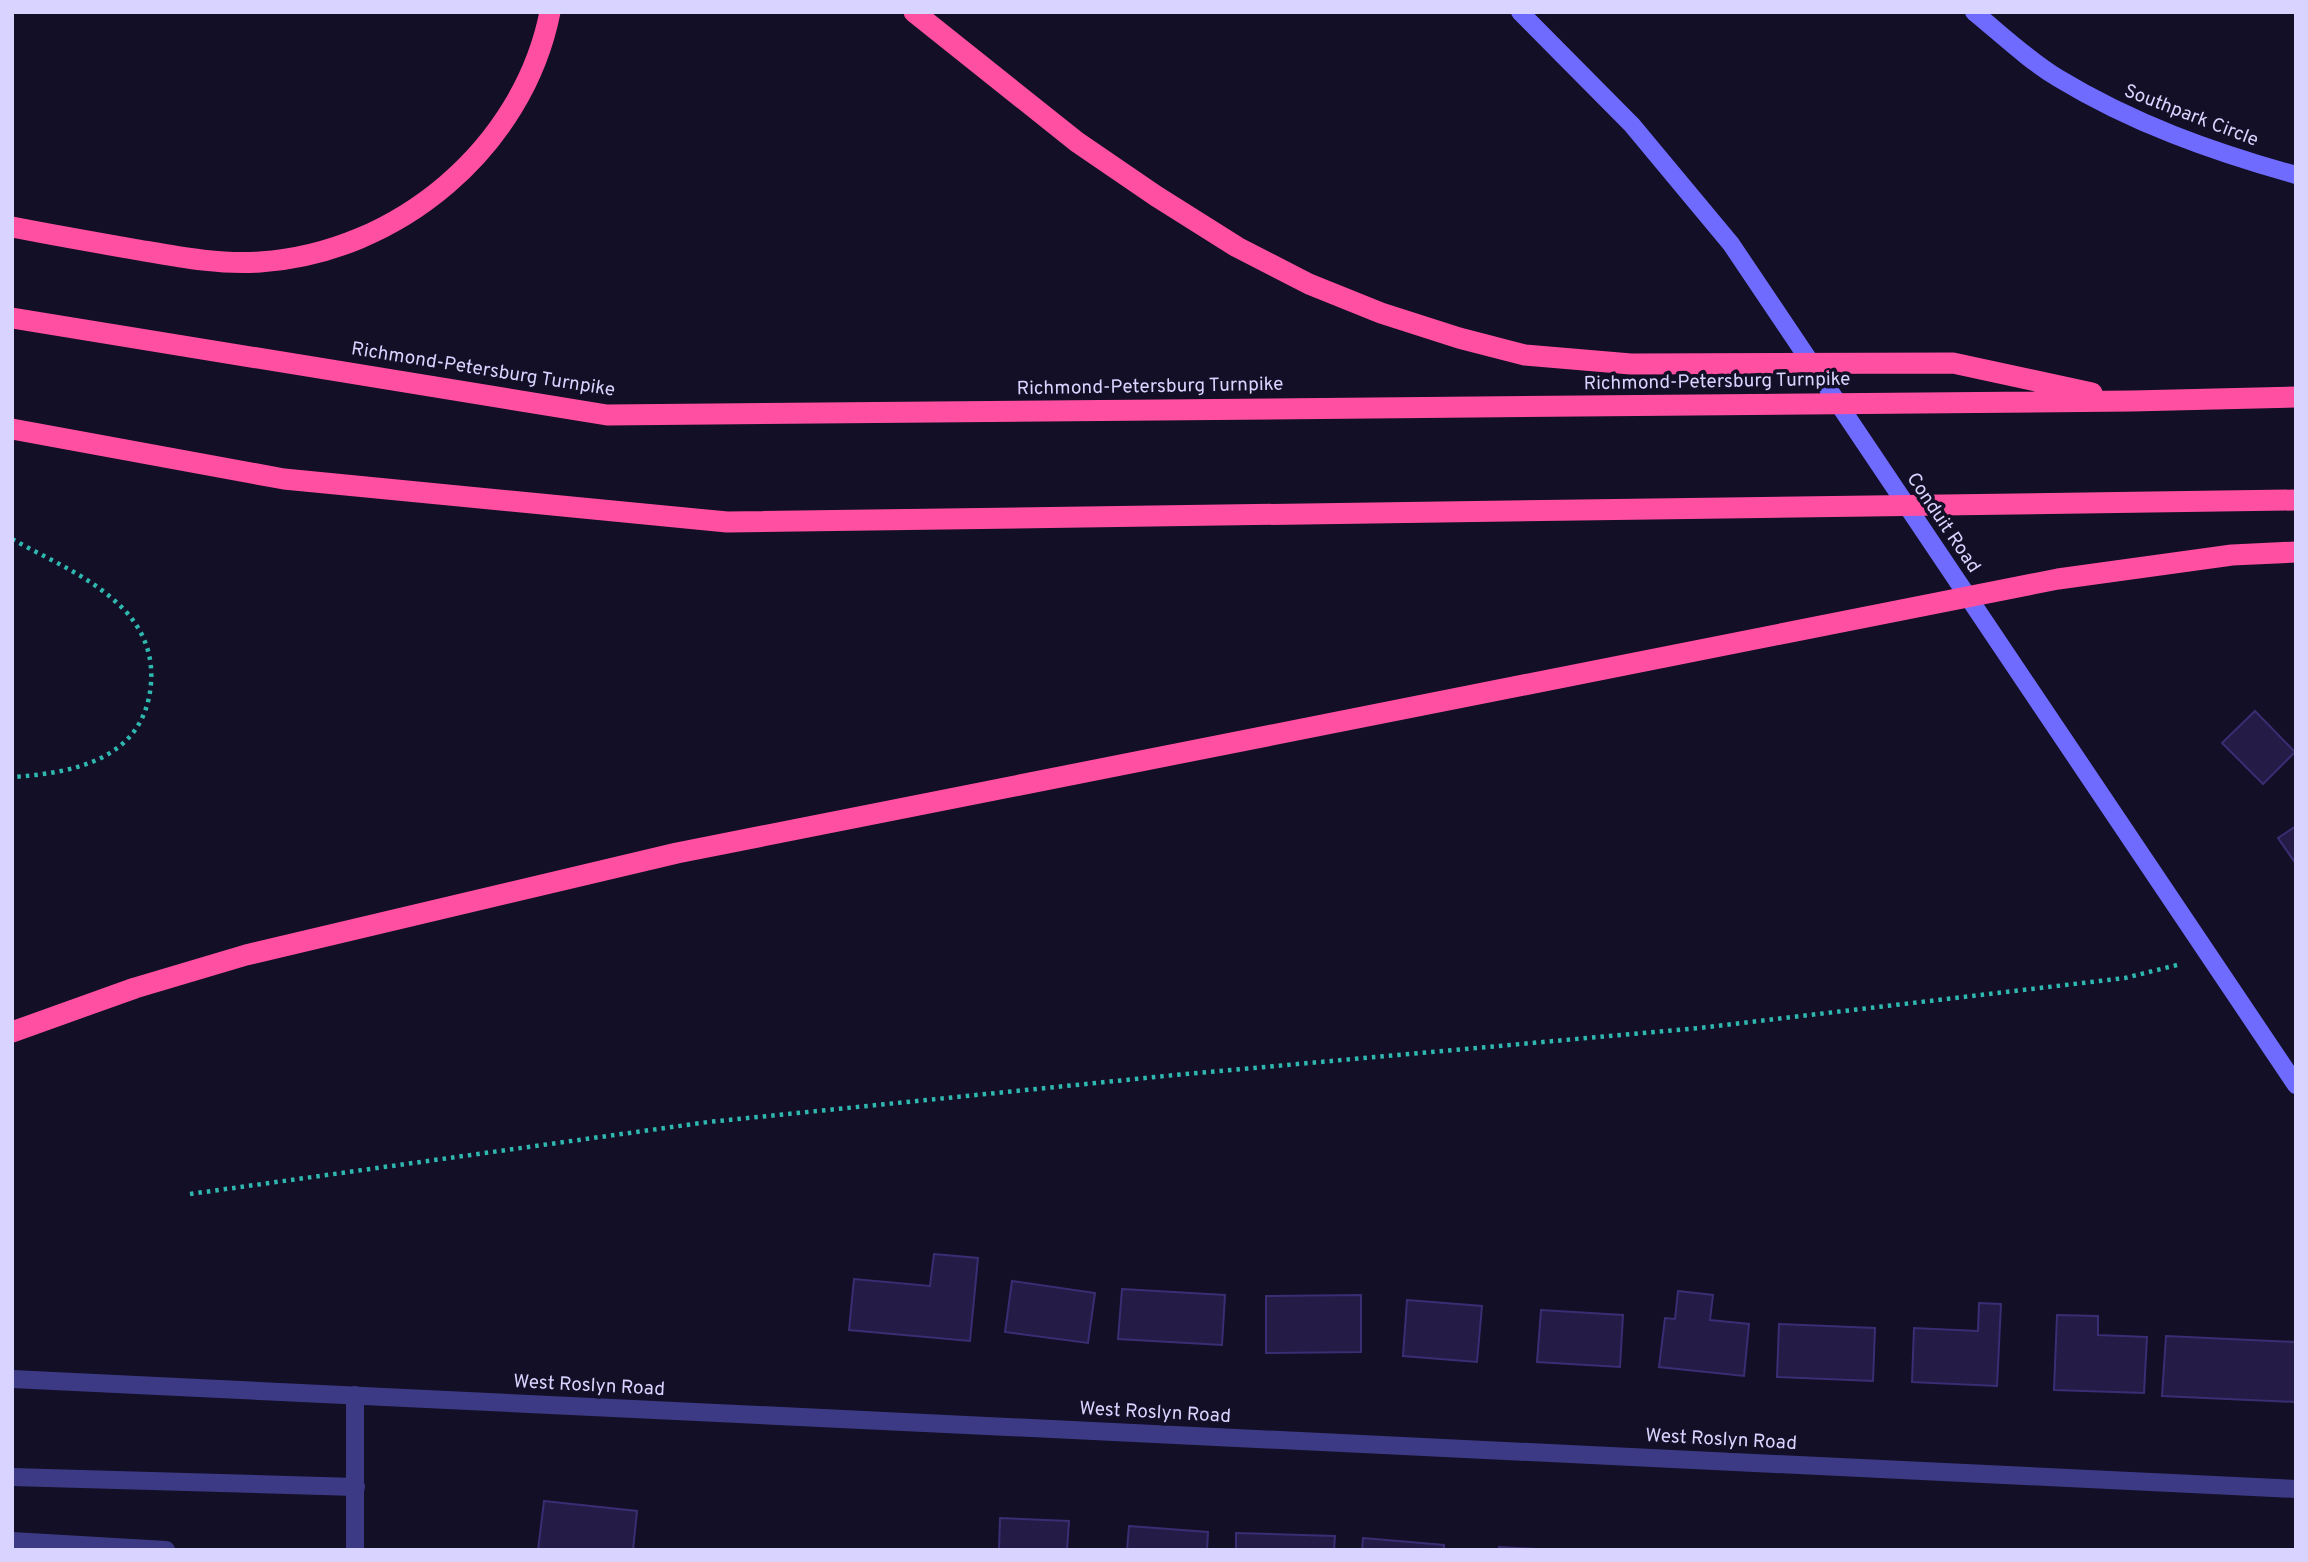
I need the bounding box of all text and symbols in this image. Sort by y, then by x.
street label: Southpark Circle [2120,79,2262,153]
street label: Richmond-Petersburg Turnpike [349,337,617,403]
street label: Richmond-Petersburg Turnpike [1583,368,1851,396]
street label: Richmond-Petersburg Turnpike [1016,373,1284,401]
street label: Conduit Road [1901,468,1985,578]
street label: West Roslyn Road [513,1370,665,1402]
street label: West Roslyn Road [1079,1397,1231,1429]
street label: West Roslyn Road [1645,1424,1797,1456]

